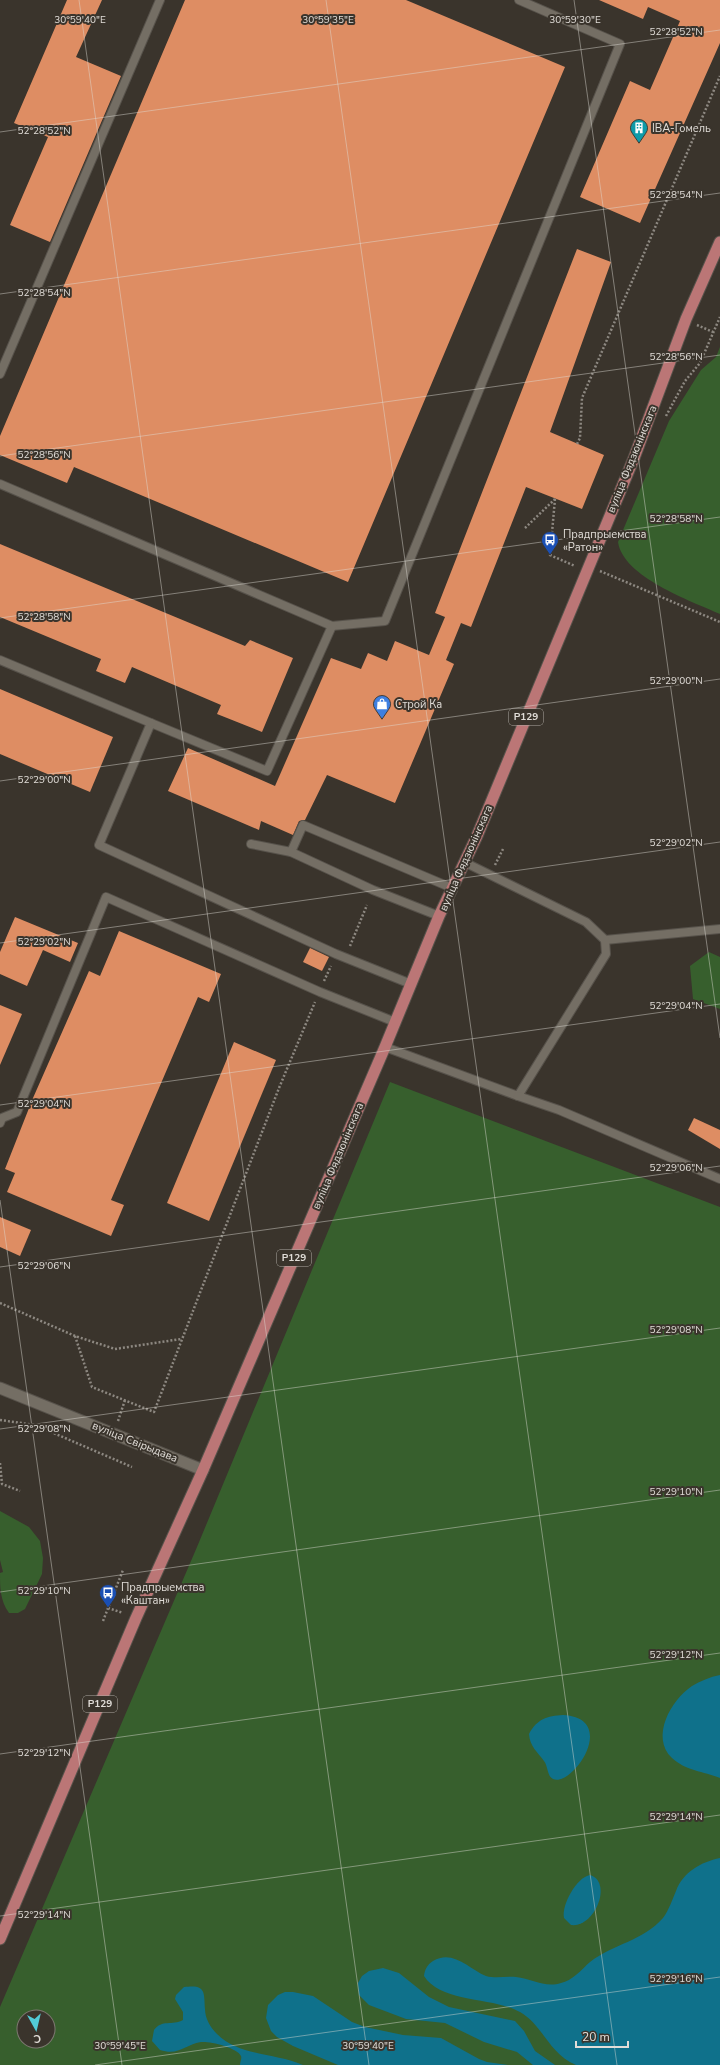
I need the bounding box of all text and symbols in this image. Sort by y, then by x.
text: 30°59'40"E [54,13,106,27]
text: 30°59'35"E [302,13,354,27]
text: 30°59'30"E [549,13,601,27]
text: 52°28'52"N [649,25,703,39]
building icon: IBA-Гомель [629,118,649,143]
place label: IBA-Гомель [652,121,711,136]
text: 52°28'52"N [17,124,71,138]
text: 52°28'54"N [649,188,703,202]
text: 52°28'54"N [17,286,71,300]
text: 52°28'56"N [649,350,703,364]
street label: вуліца Фядзюнінскага [604,403,660,515]
text: 52°28'56"N [17,448,71,462]
text: 52°28'58"N [649,512,703,526]
place label: Прадпрыемства «Ратон» [563,527,647,555]
bus stop icon: Прадпрыемства «Ратон» [540,530,560,555]
text: 52°28'58"N [17,610,71,624]
text: 52°29'00"N [649,674,703,688]
shop icon: Строй Ка [372,694,392,719]
place label: Строй Ка [395,697,442,712]
road number: Р129 [509,709,543,725]
text: 52°29'00"N [17,773,71,787]
street label: вуліца Фядзюнінскага [436,803,496,913]
text: 52°29'02"N [649,836,703,850]
text: 52°29'02"N [17,935,71,949]
text: 52°29'04"N [649,999,703,1013]
text: 52°29'04"N [17,1097,71,1111]
street label: вуліца Фядзюнінскага [309,1100,367,1212]
text: 52°29'06"N [649,1161,703,1175]
road number: Р129 [277,1250,311,1266]
text: 52°29'06"N [17,1259,71,1273]
text: 52°29'08"N [649,1323,703,1337]
street label: вуліца Свірыдава [90,1418,180,1466]
text: 52°29'08"N [17,1422,71,1436]
text: 52°29'10"N [649,1485,703,1499]
place label: Прадпрыемства «Каштан» [121,1580,205,1608]
bus stop icon: Прадпрыемства «Каштан» [98,1583,118,1608]
text: 52°29'10"N [17,1584,71,1598]
text: 52°29'12"N [649,1648,703,1662]
road number: Р129 [83,1696,117,1712]
text: 52°29'12"N [17,1746,71,1760]
text: 52°29'14"N [649,1810,703,1824]
text: 52°29'14"N [17,1908,71,1922]
text: 52°29'16"N [649,1972,703,1986]
north arrow [16,2009,56,2049]
scale bar [576,2023,628,2049]
text: 20 m [582,2029,610,2045]
text: С [32,2030,42,2046]
text: 30°59'45"E [94,2039,146,2053]
text: 30°59'40"E [342,2039,394,2053]

